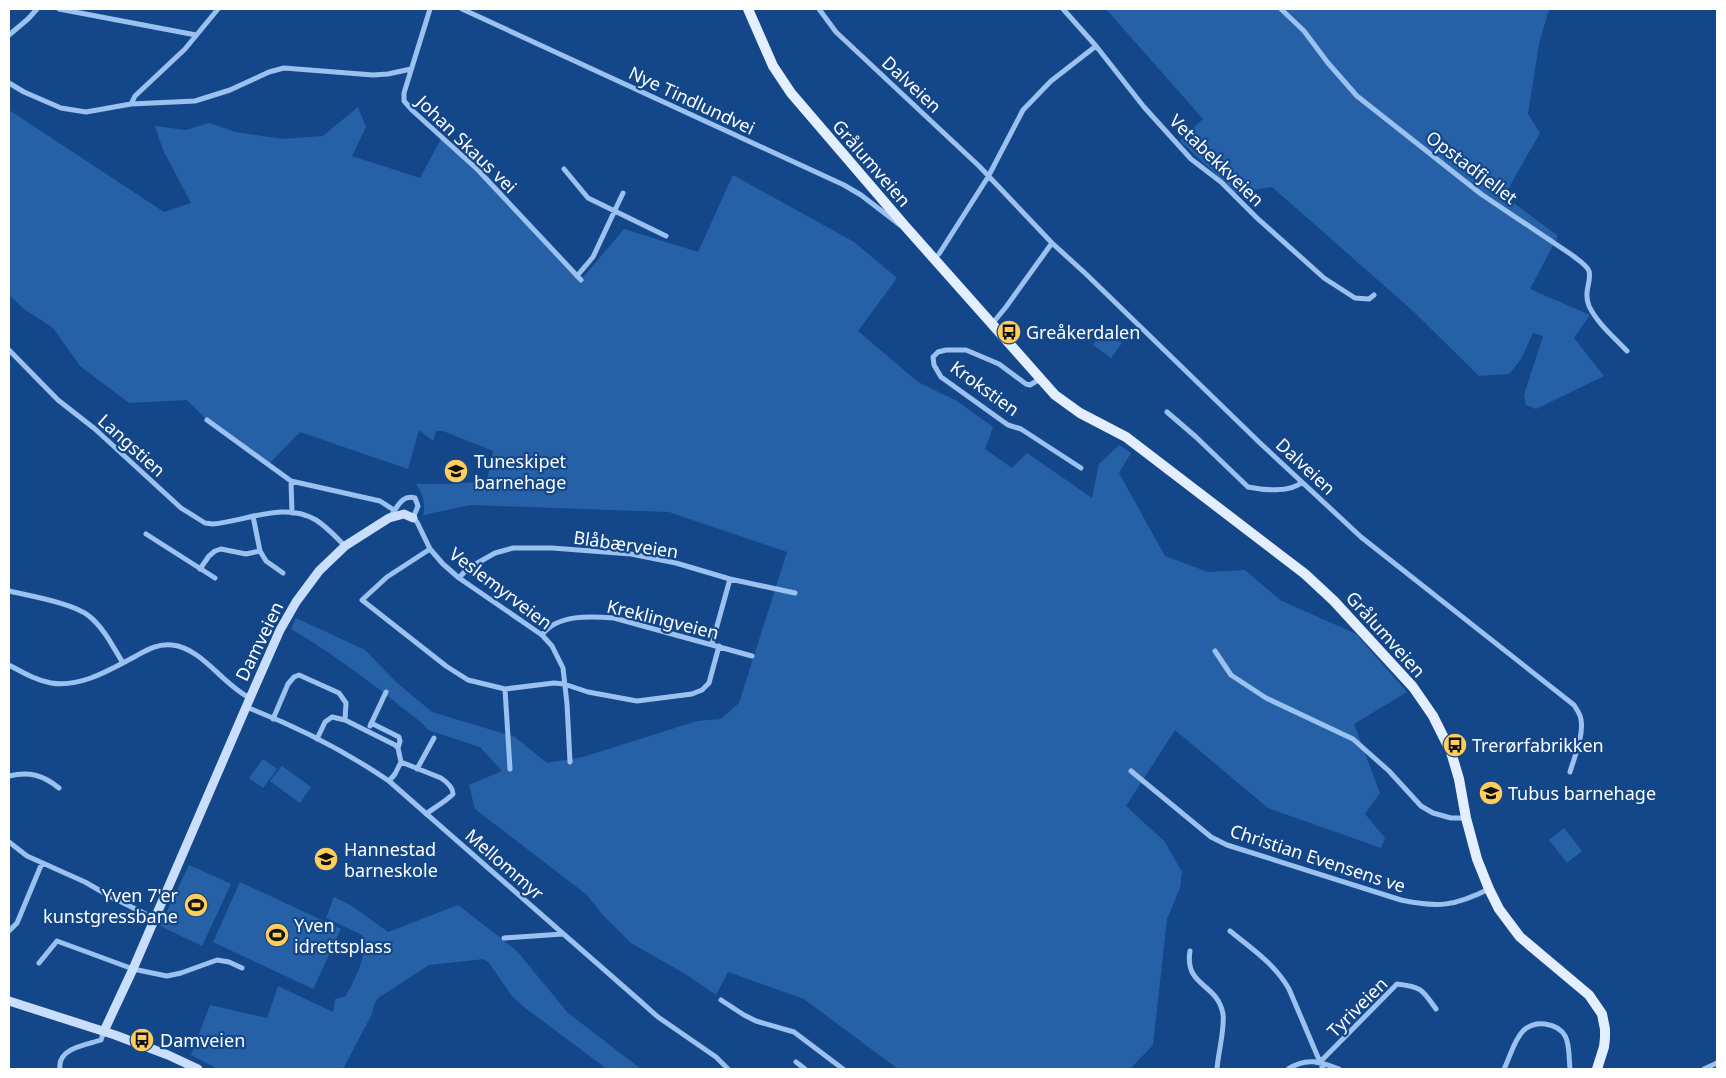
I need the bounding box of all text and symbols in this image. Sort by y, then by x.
street label: Dalveien [877,50,947,118]
street label: Nye Tindlundvei [625,60,759,140]
street label: Johan Skaus vei [410,89,522,198]
street label: Vetabekkveien [1164,109,1270,211]
street label: Grålumveien [827,114,917,212]
street label: Opstadfjellet [1422,125,1523,209]
bus stop icon: Greåkerdalen [996,319,1022,345]
place label: Greåkerdalen [1026,320,1140,344]
street label: Krokstien [946,355,1024,421]
street label: Langstien [93,408,171,482]
street label: Dalveien [1271,432,1341,500]
place label: Tuneskipet barnehage [474,449,567,494]
school or university icon: Tuneskipet barnehage [443,458,469,484]
street label: Blåbærveien [572,525,680,563]
street label: Veslemyrveien [445,542,557,634]
street label: Grålumveien [1341,586,1431,682]
street label: Kreklingveien [604,593,722,645]
street label: Damveien [230,597,288,685]
bus stop icon: Trerørfabrikken [1442,732,1468,758]
place label: Trerørfabrikken [1472,733,1604,757]
school or university icon: Tubus barnehage [1478,780,1504,806]
place label: Tubus barnehage [1508,781,1656,805]
street label: Christian Evensens ve [1227,818,1409,898]
street label: Mellommyr [461,823,550,905]
place label: Hannestad barneskole [344,837,438,882]
school or university icon: Hannestad barneskole [313,846,339,872]
place label: Yven 7'er kunstgressbane [43,883,179,928]
sports icon: Yven 7'er kunstgressbane [183,892,209,918]
place label: Yven idrettsplass [294,913,392,958]
sports icon: Yven idrettsplass [264,922,290,948]
street label: Tyriveien [1322,972,1392,1042]
bus stop icon: Damveien [129,1027,155,1053]
place label: Damveien [160,1028,245,1052]

